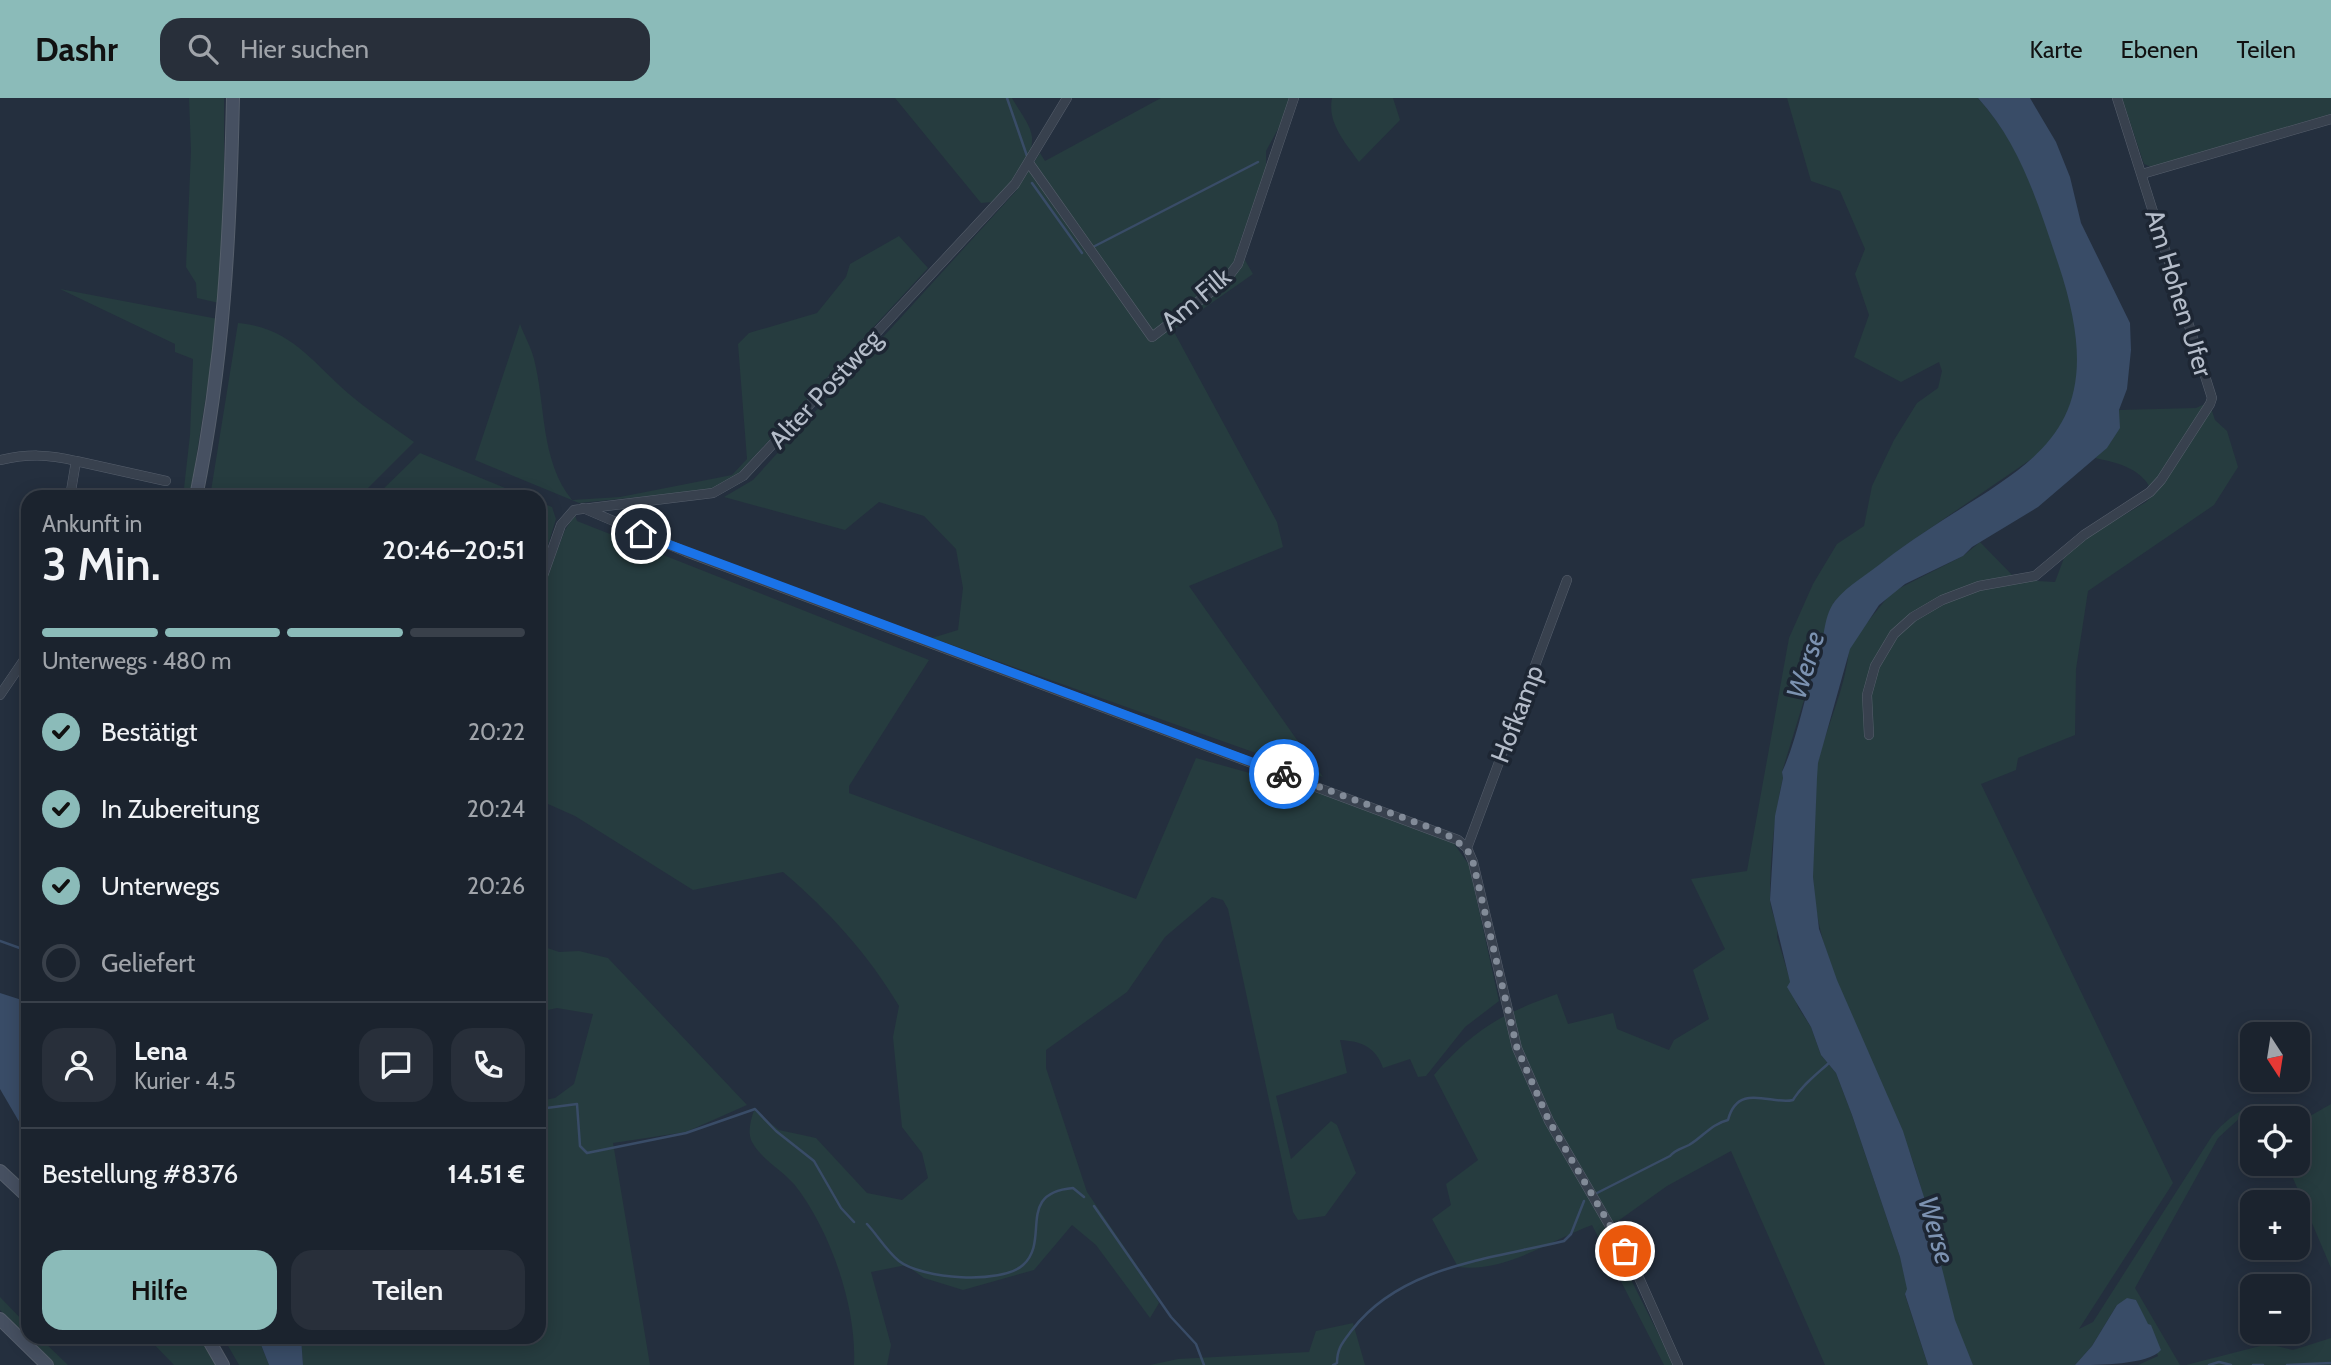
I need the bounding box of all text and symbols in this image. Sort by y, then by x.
search box [160,18,650,81]
text: Dashr [35,29,118,69]
icon: search [184,30,222,68]
text: Hier suchen [240,33,369,65]
text: Karte [2029,35,2082,64]
text: Ebenen [2120,35,2198,64]
text: Teilen [2236,35,2296,64]
street label: Am Hohen Ufer [2138,205,2220,381]
street label: Am Filk [1155,260,1238,337]
street label: Alter Postweg [762,322,889,455]
pin [611,504,671,564]
text: Ankunft in [42,510,142,538]
icon: home [622,515,660,553]
text: 20:46–20:51 [382,534,525,566]
text: 3 Min. [42,536,161,592]
water label: Werse [1779,627,1831,703]
text: Unterwegs · 480 m [42,647,231,675]
street label: Hofkamp [1484,661,1550,767]
icon: check [42,713,80,751]
text: Bestätigt [101,716,198,748]
text: 20:22 [468,718,525,746]
courier [1249,739,1319,809]
icon: bike [1265,755,1303,793]
icon: check [42,790,80,828]
text: In Zubereitung [101,793,259,825]
text: 20:24 [467,795,525,823]
icon: check [42,867,80,905]
text: Unterwegs [101,870,220,902]
text: 20:26 [467,872,525,900]
text: Geliefert [101,947,195,979]
north arrow [2240,1022,2310,1092]
map controls [2240,1022,2310,1344]
button: person [42,1028,116,1102]
button: chat [359,1028,433,1102]
button: phone [451,1028,525,1102]
text: Lena [134,1035,188,1067]
text: Kurier · 4.5 [134,1067,236,1095]
button: locate [2240,1106,2310,1176]
text: Bestellung #8376 [42,1158,238,1190]
text: 14.51 € [447,1158,525,1190]
button: + [2240,1190,2310,1260]
water label: Werse [1911,1192,1963,1268]
pin [1595,1221,1655,1281]
icon: bag [1606,1232,1644,1270]
button: Hilfe [42,1250,277,1330]
button: Teilen [291,1250,525,1330]
button: − [2240,1274,2310,1344]

